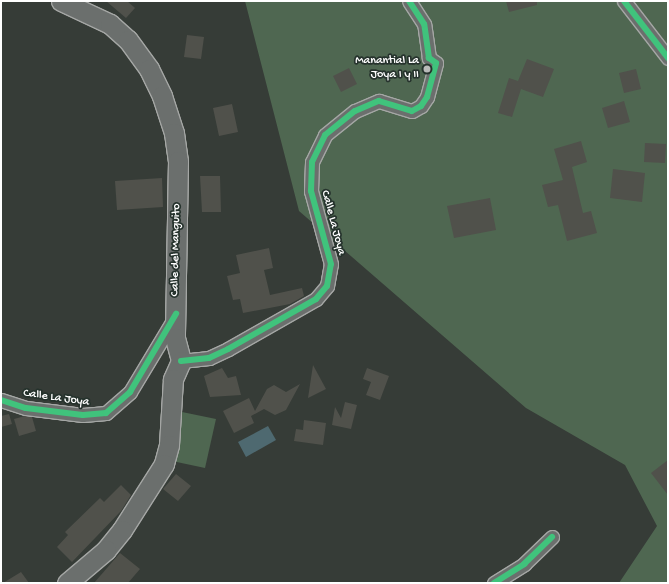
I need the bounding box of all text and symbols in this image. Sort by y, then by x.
place label: Manantial La Joya I y II [355,55,419,83]
marker: Manantial La Joya I y II [422,64,432,74]
street label: Calle La Joya [316,189,348,257]
street label: Calle del Manguito [169,203,185,297]
street label: Calle La Joya [22,387,90,411]

